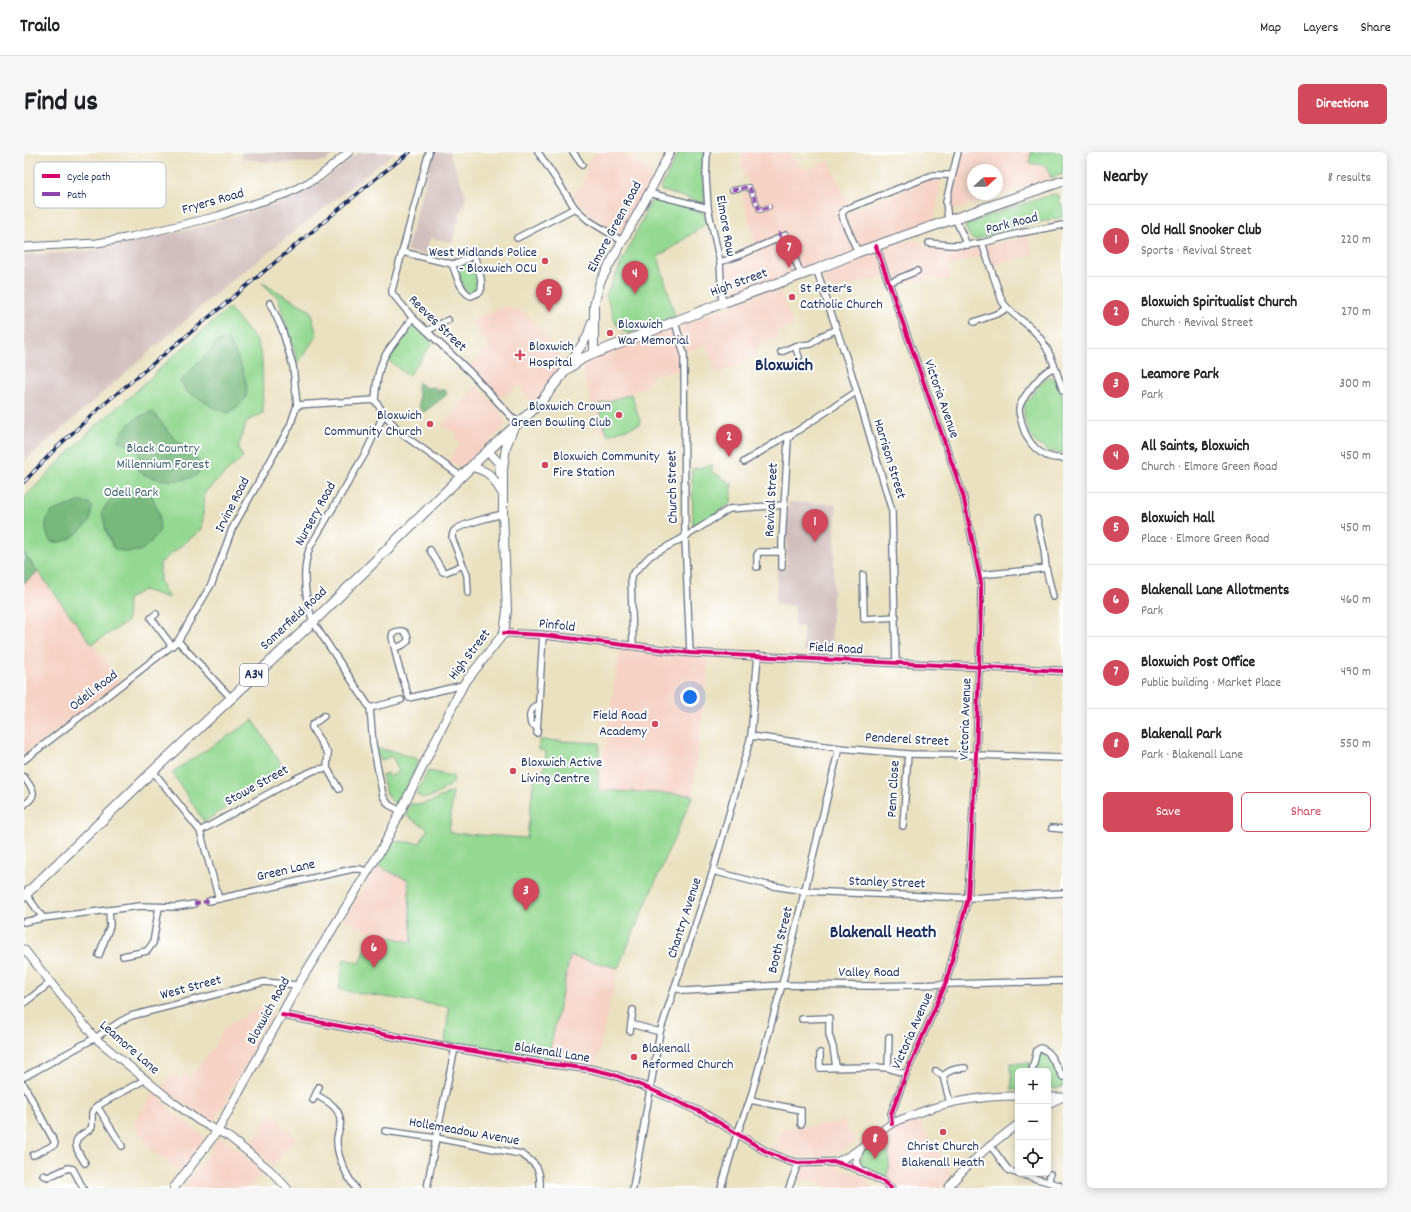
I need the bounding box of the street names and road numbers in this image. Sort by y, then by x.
street label: Elmore Green Road [583,178,647,276]
street label: Fryers Road [180,184,246,220]
street label: Elmore Row [710,194,740,258]
street label: Park Road [984,208,1040,240]
street label: High Street [708,263,770,303]
street label: Reeves Street [403,291,471,357]
street label: Victoria Avenue [918,357,964,441]
street label: Harrison Street [867,417,911,501]
street label: Church Street [662,450,684,524]
street label: Revival Street [760,462,784,538]
street label: Irvine Road [210,474,256,536]
street label: Nursery Road [290,478,342,550]
street label: Somerfield Road [256,583,332,655]
street label: Pinfold [538,614,576,638]
street label: High Street [444,625,496,685]
street label: Field Road [808,638,864,660]
road number: A34 [240,664,268,686]
street label: Odell Road [65,666,123,716]
street label: Victoria Avenue [955,678,977,760]
street label: Penderel Street [865,728,949,752]
street label: Stowe Street [222,760,292,812]
street label: Penn Close [883,760,905,818]
street label: Green Lane [255,855,317,887]
street label: Stanley Street [848,872,926,894]
street label: Chantry Avenue [663,875,707,961]
street label: Booth Street [763,905,799,975]
street label: Valley Road [838,963,900,983]
street label: West Street [158,970,224,1006]
street label: Bloxwich Road [242,974,296,1048]
street label: Victoria Avenue [887,989,939,1073]
street label: Leamore Lane [95,1016,163,1080]
street label: Blakenall Lane [513,1037,591,1069]
street label: Hollemeadow Avenue [407,1112,521,1152]

